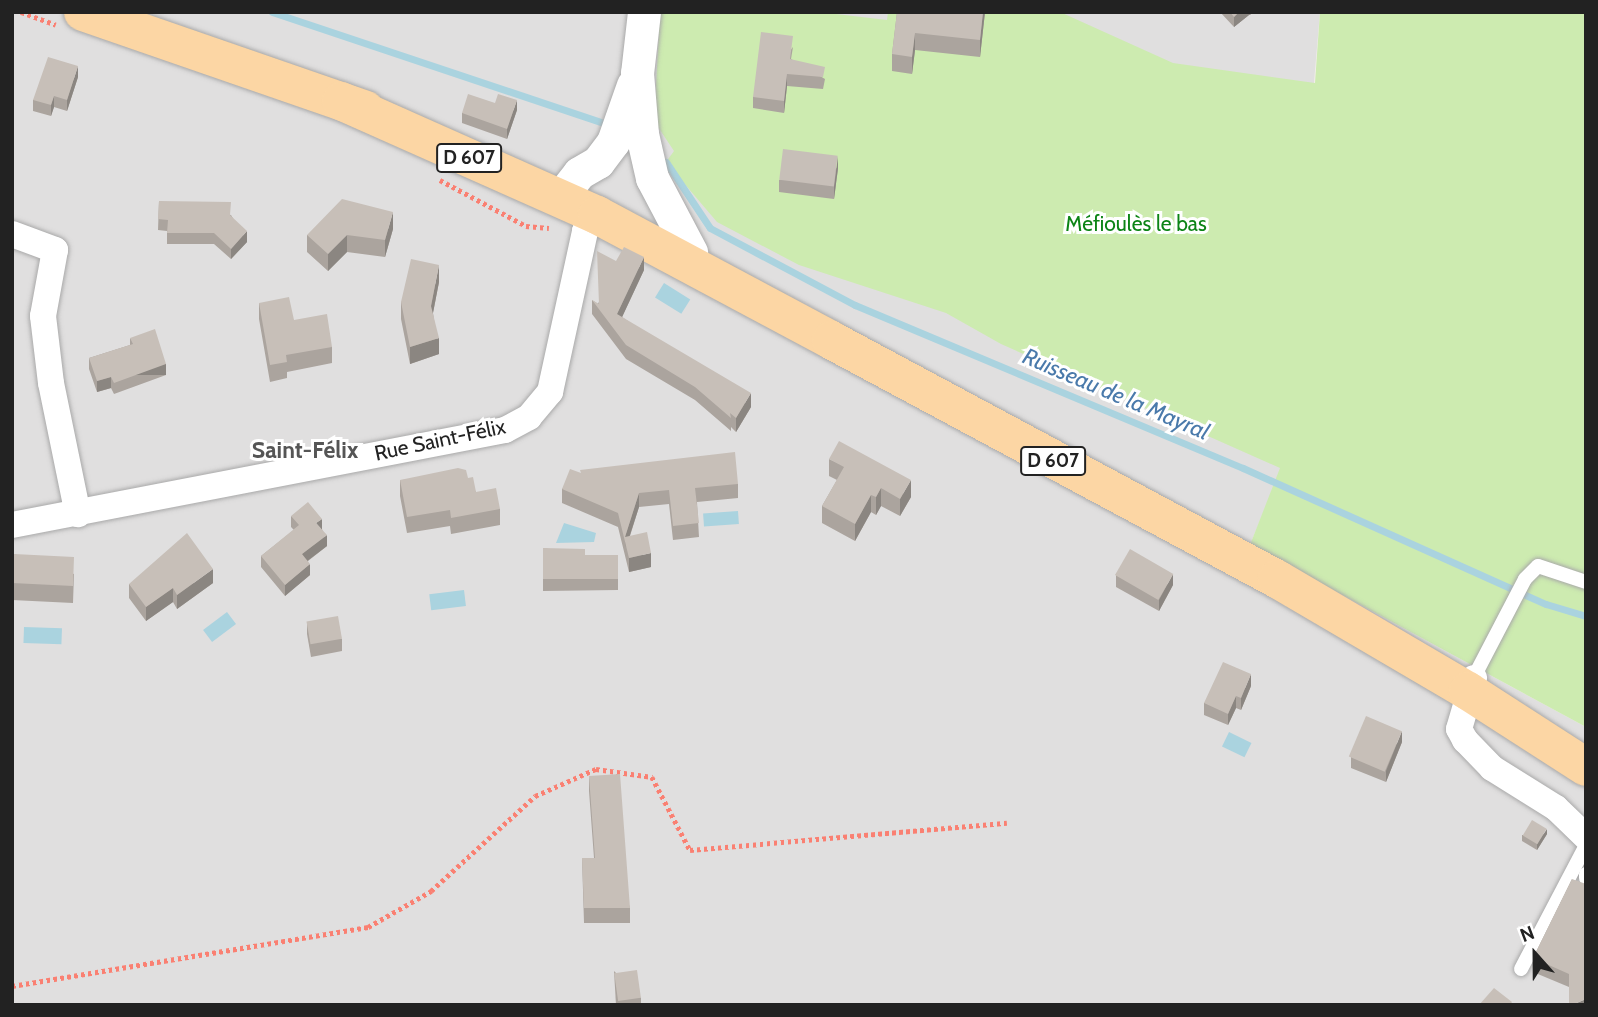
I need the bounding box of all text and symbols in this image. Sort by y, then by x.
road number: D 607 [436,142,502,174]
park label: Méfioulès le bas [1065,211,1207,237]
water label: Ruisseau de la Mayral [1019,342,1213,446]
street label: Rue Saint-Félix [372,414,508,466]
district label: Saint-Félix [252,436,358,464]
road number: D 607 [1020,446,1086,476]
north arrow [1500,919,1570,989]
text: N [1517,921,1538,947]

